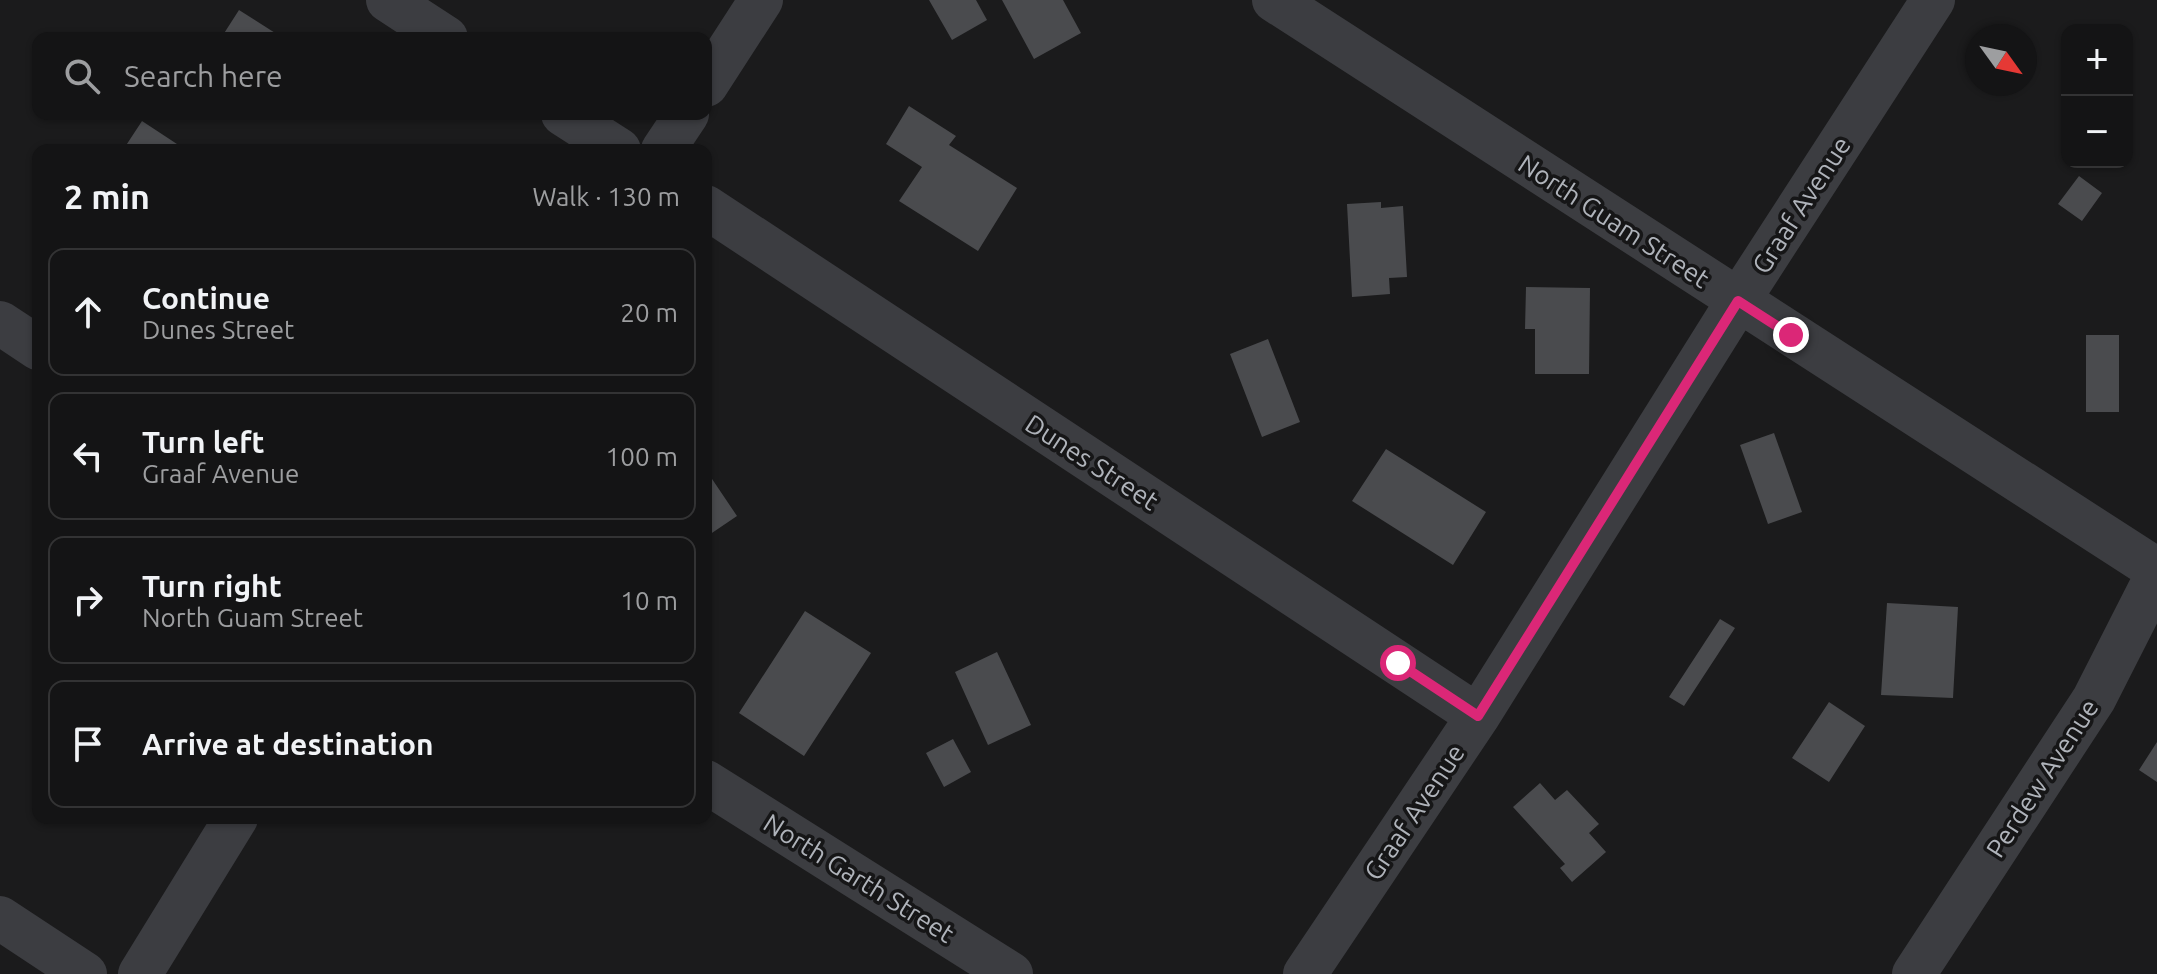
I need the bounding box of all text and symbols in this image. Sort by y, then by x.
north arrow [1965,24,2037,96]
map controls [2061,24,2133,168]
button: + [2061,24,2133,96]
search box [32,32,712,120]
icon: search [60,54,104,98]
text: Search here [124,59,283,93]
button: − [2061,96,2133,168]
street label: Graaf Avenue [1746,131,1856,279]
street label: North Guam Street [1513,149,1715,293]
text: 2 min [64,177,150,215]
text: Walk · 130 m [532,182,680,211]
text: Continue [142,281,270,315]
icon: ahead [66,290,110,334]
text: 20 m [620,298,678,327]
text: Dunes Street [142,315,294,344]
route end [1773,317,1809,353]
street label: Dunes Street [1020,408,1164,516]
text: Turn left [142,425,264,459]
icon: left [66,434,110,478]
text: 100 m [606,442,678,471]
text: Graaf Avenue [142,459,299,488]
text: Turn right [142,569,282,603]
icon: right [66,578,110,622]
text: 10 m [620,586,678,615]
text: North Guam Street [142,603,363,632]
route start [1380,645,1416,681]
street label: Perdew Avenue [1980,694,2104,862]
icon: arrive [66,722,110,766]
text: Arrive at destination [142,727,434,761]
street label: Graaf Avenue [1358,739,1470,885]
street label: North Garth Street [759,808,959,948]

